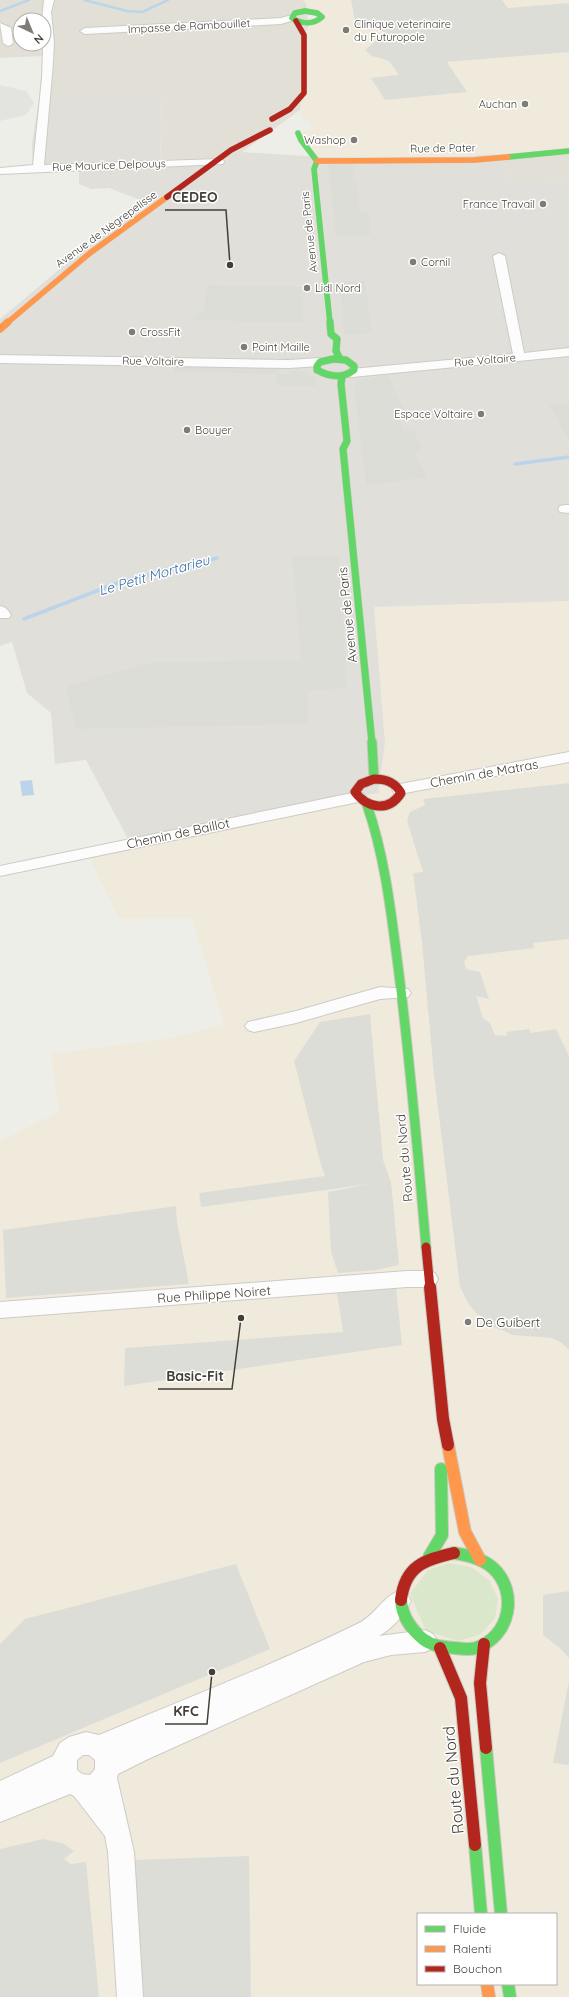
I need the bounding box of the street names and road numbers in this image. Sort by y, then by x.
street label: Impasse de Rambouillet [127,16,251,36]
street label: Rue de Pater [410,140,477,156]
street label: Rue Maurice Delpouys [52,156,166,174]
street label: Avenue de Nègrepelisse [53,187,159,271]
street label: Avenue de Paris [298,191,320,273]
street label: Rue Voltaire [454,350,516,370]
street label: Rue Voltaire [122,353,184,369]
street label: Avenue de Paris [334,566,360,664]
street label: Chemin de Matras [429,756,539,790]
street label: Chemin de Baillot [125,814,231,852]
street label: Route du Nord [392,1113,416,1203]
street label: Rue Philippe Noiret [157,1282,271,1306]
street label: Route du Nord [438,1725,468,1835]

